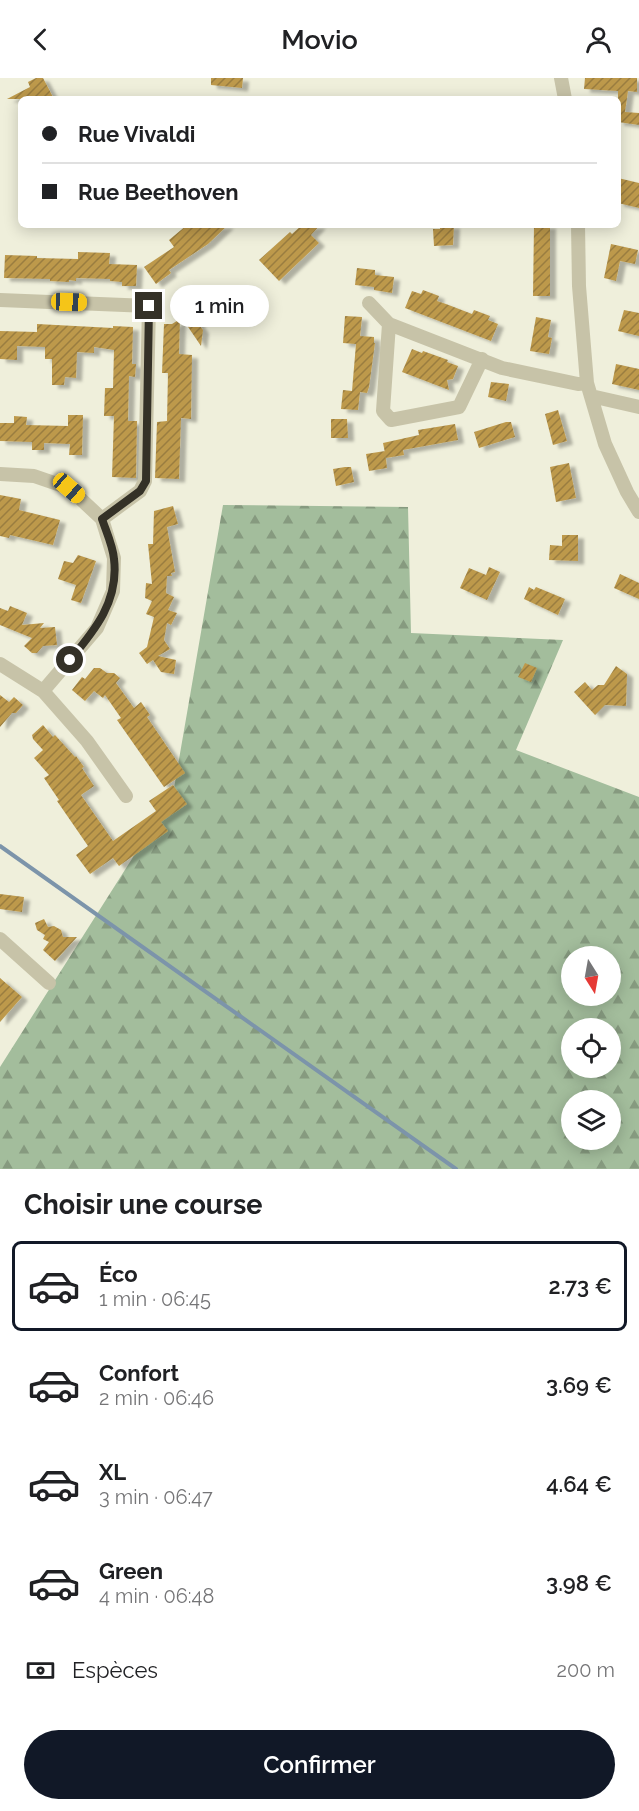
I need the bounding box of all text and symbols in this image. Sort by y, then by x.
icon: back [24,23,57,56]
icon: person [582,23,615,56]
text: Movio [281,24,358,55]
text: Rue Vivaldi [78,121,195,147]
text: Rue Beethoven [78,179,239,205]
callout: 1 min [170,285,269,327]
car [51,292,87,312]
route end [135,292,162,319]
text: 1 min [195,294,244,318]
car [50,469,88,507]
route start [56,646,83,673]
north arrow [561,946,621,1006]
map controls [561,946,621,1150]
button: locate [561,1018,621,1078]
button: layers [561,1090,621,1150]
text: Choisir une course [24,1189,262,1220]
icon: car [27,1259,81,1313]
text: Éco [99,1261,138,1287]
text: 2.73 € [549,1273,612,1299]
text: 1 min · 06:45 [99,1287,211,1311]
icon: car [27,1358,81,1412]
text: Confort [99,1360,179,1386]
text: 3.69 € [546,1372,612,1398]
text: 2 min · 06:46 [99,1386,214,1410]
icon: car [27,1457,81,1511]
text: XL [99,1459,126,1485]
text: 4.64 € [546,1471,612,1497]
text: 3 min · 06:47 [99,1485,213,1509]
icon: car [27,1556,81,1610]
text: Green [99,1558,163,1584]
text: 3.98 € [546,1570,612,1596]
text: 4 min · 06:48 [99,1584,214,1608]
icon: cash [24,1654,57,1687]
text: Espèces [72,1657,158,1683]
text: 200 m [557,1658,615,1682]
button: Confirmer [24,1730,615,1799]

